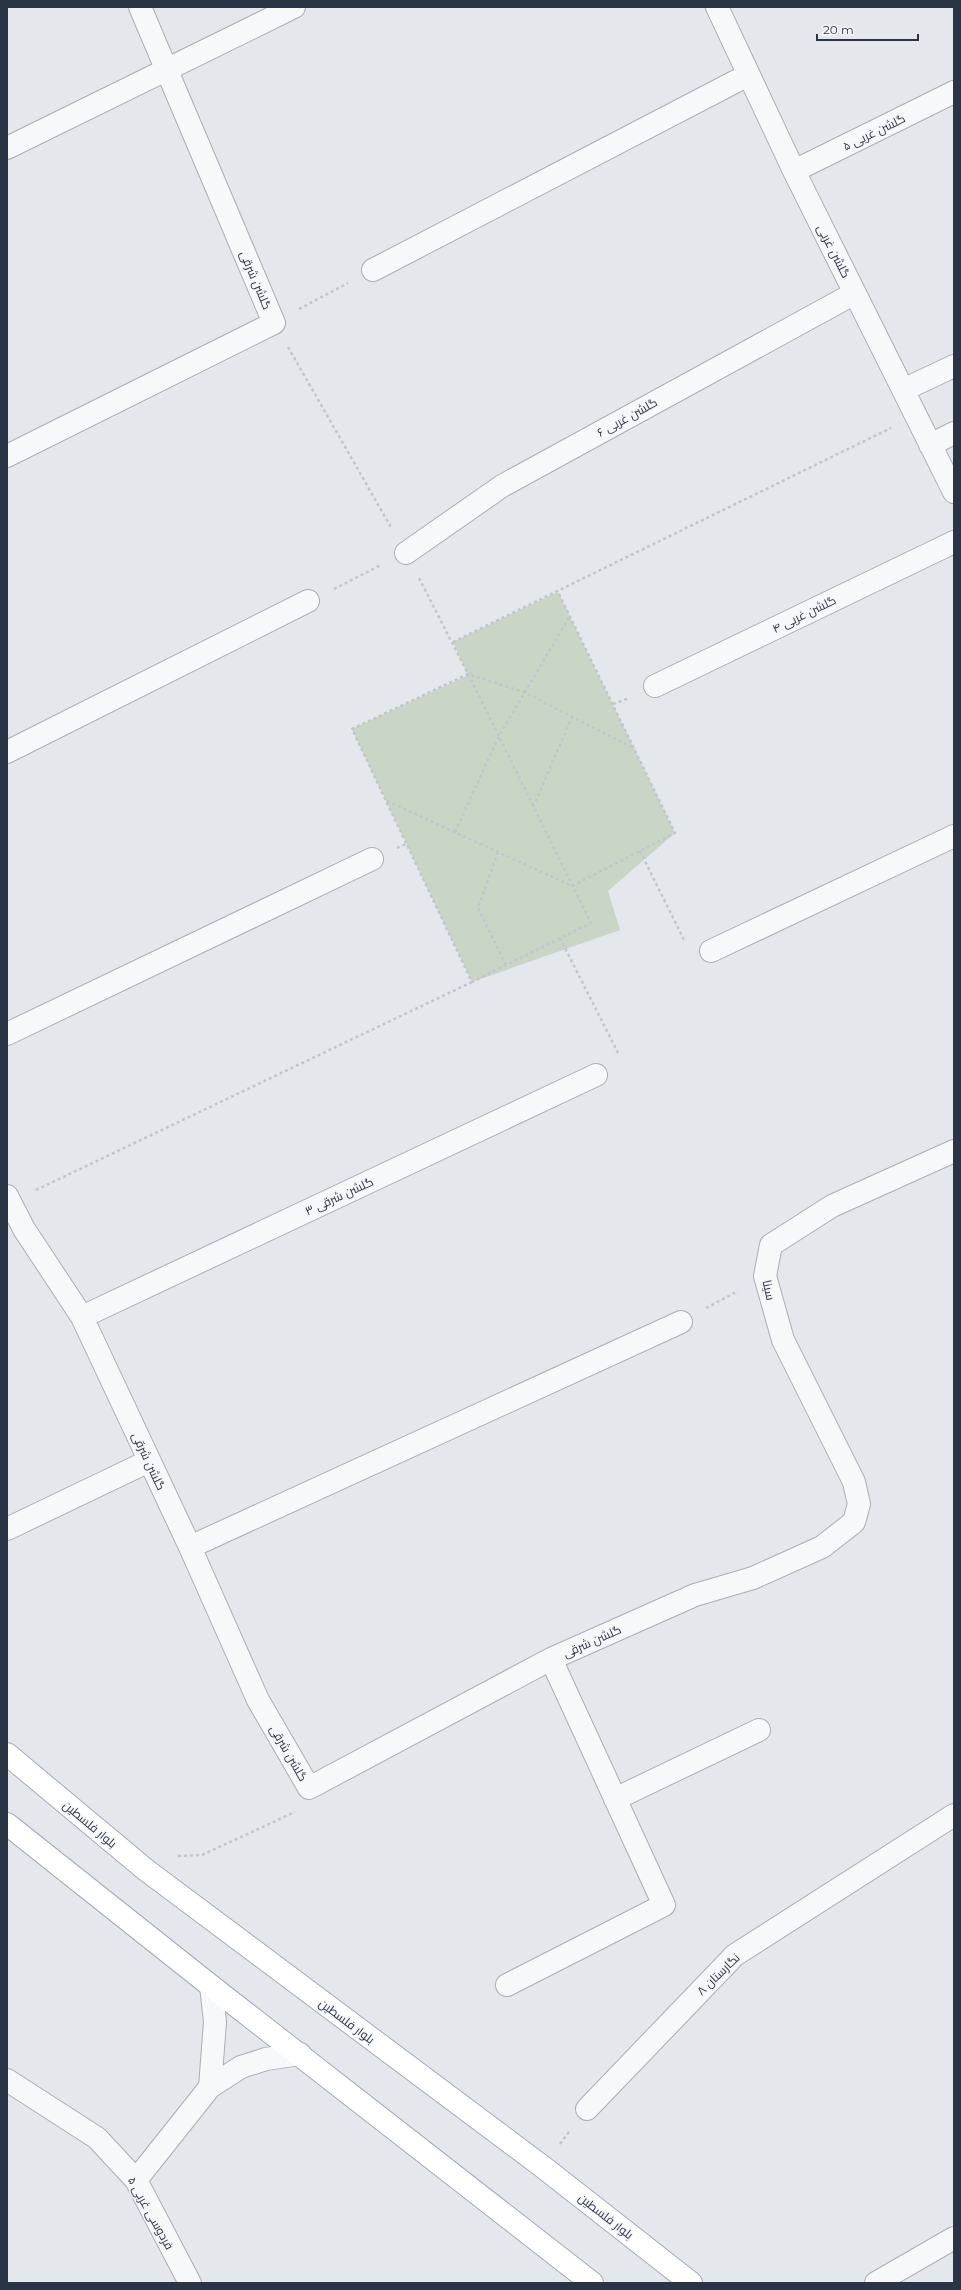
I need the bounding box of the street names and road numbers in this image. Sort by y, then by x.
street label: گلشن غربی ۵ [840,110,908,154]
street label: گلشن غربی [814,222,854,280]
street label: گلشن شرقی [237,248,275,312]
street label: گلشن غربی ۶ [594,394,660,440]
street label: گلشن غربی ۴ [770,592,838,636]
street label: گلشن شرقی ۳ [303,1174,375,1218]
street label: سینا [760,1278,778,1302]
street label: گلشن شرقی [129,1430,169,1492]
street label: گلشن شرقی [561,1621,623,1661]
street label: گلشن شرقی [267,1722,311,1784]
street label: بلوار فلسطین [60,1797,120,1851]
street label: نگارستان ۸ [693,1950,743,1998]
street label: بلوار فلسطین [316,1995,378,2047]
street label: فردوسی غربی ۵ [125,2174,177,2252]
street label: بلوار فلسطین [576,2190,636,2242]

